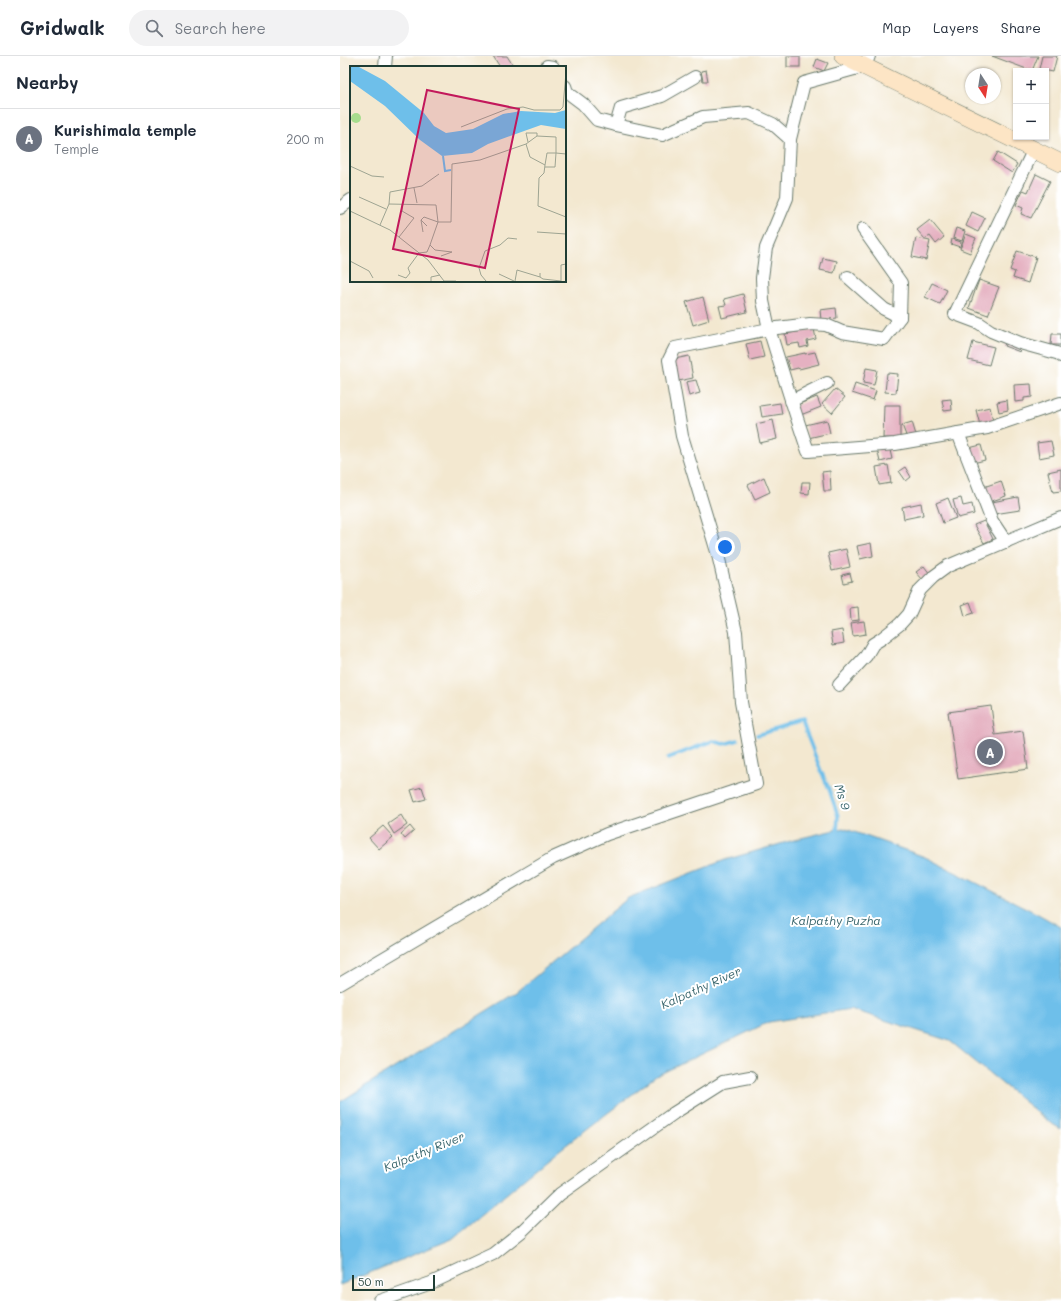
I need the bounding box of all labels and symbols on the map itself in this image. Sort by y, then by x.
inset map [350,66,566,282]
north arrow [965,68,1001,104]
your location [715,537,735,557]
pin: A [977,737,1003,767]
water label: Ms 9 [831,782,855,813]
water label: Kalpathy Puzha [791,912,881,928]
water label: Kalpathy River [658,962,743,1012]
water label: Kalpathy River [381,1128,466,1175]
scale bar [352,1273,435,1292]

